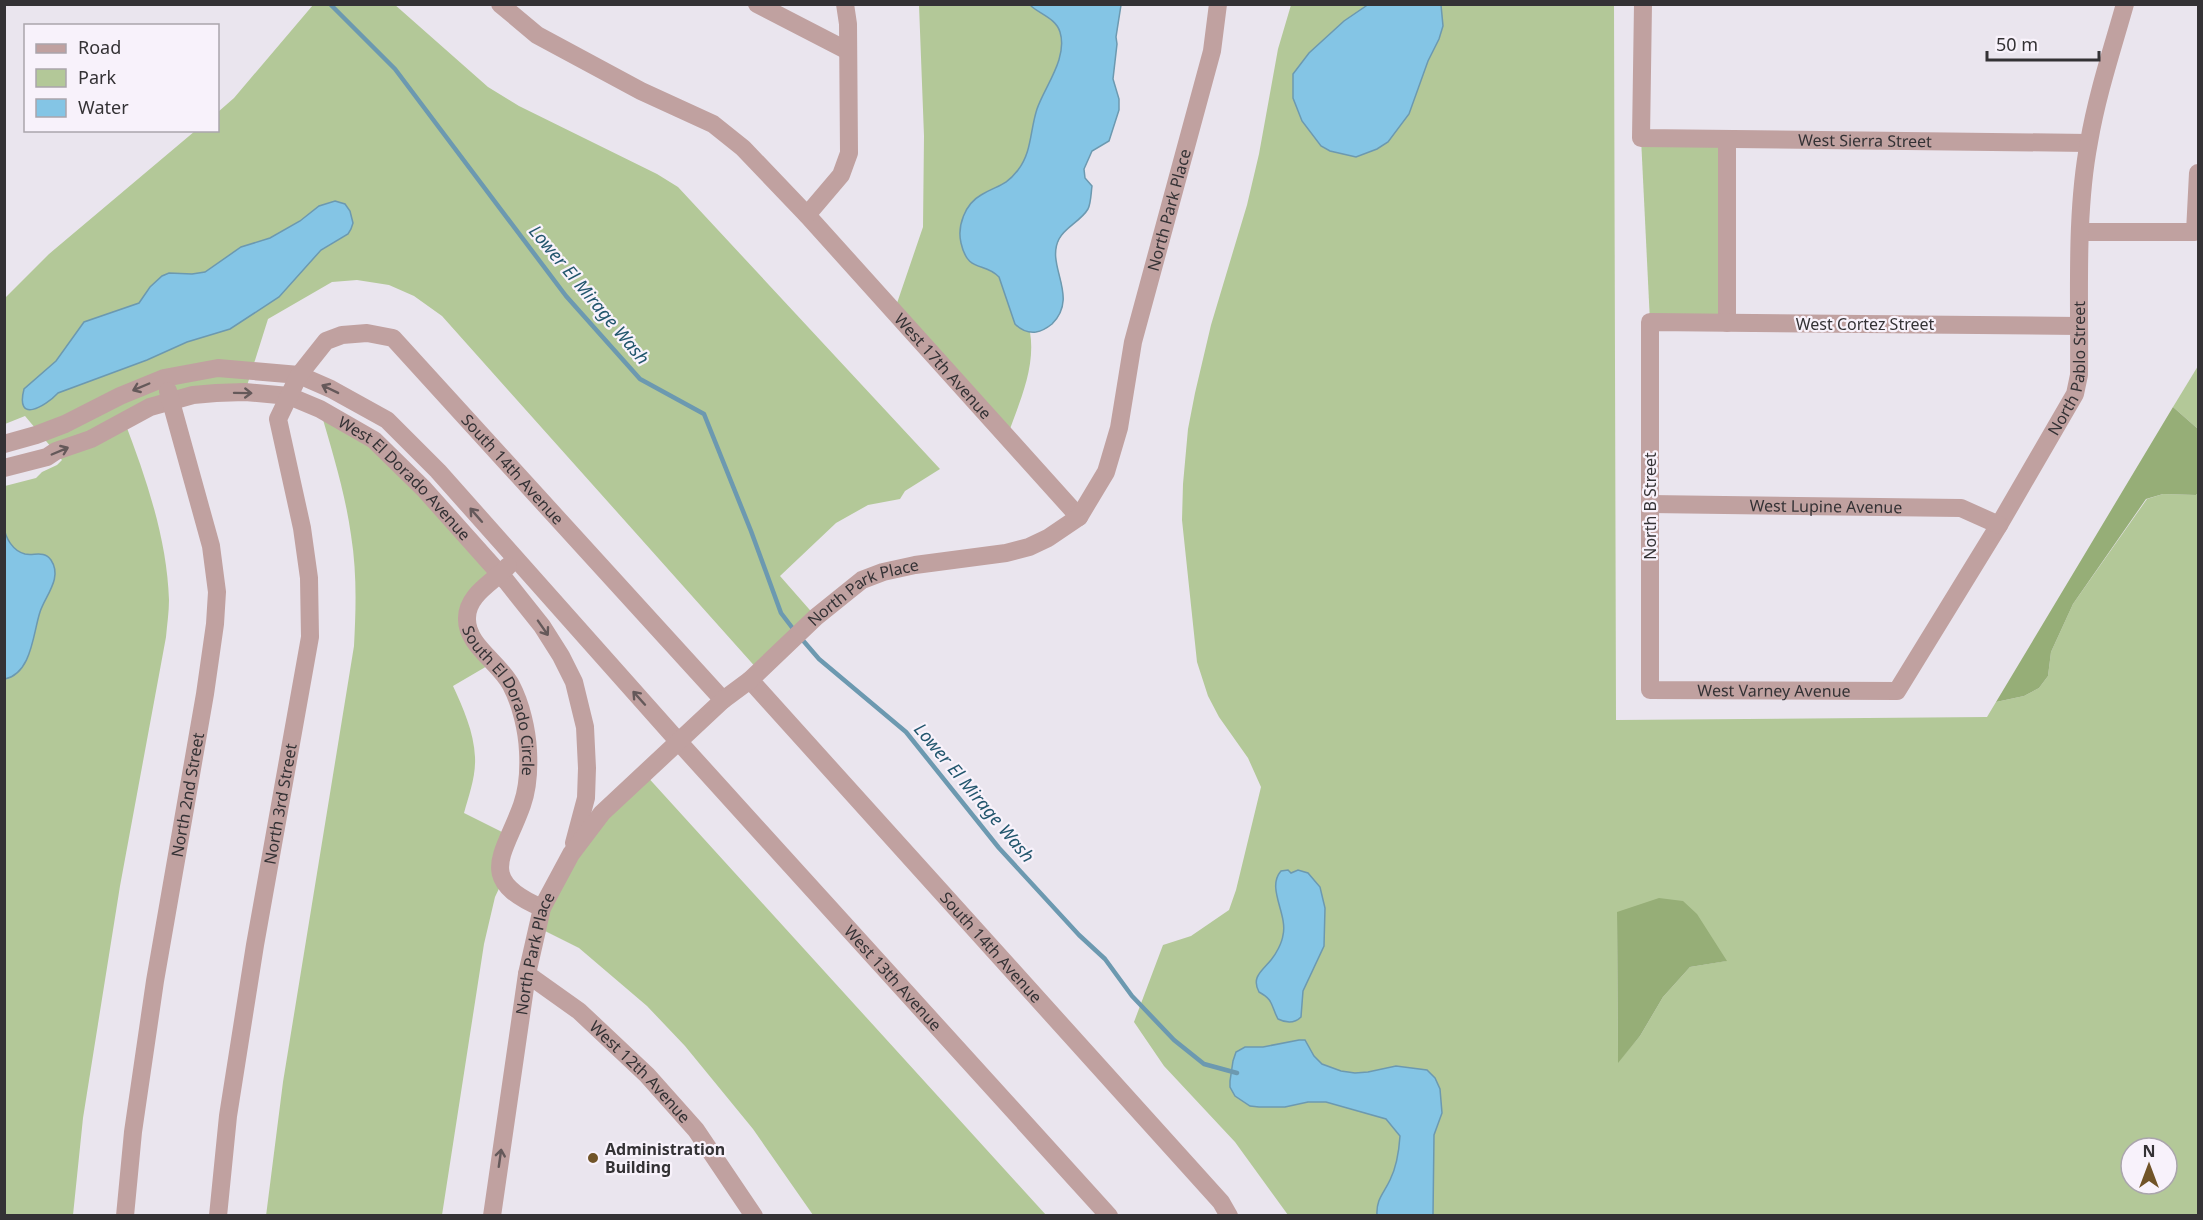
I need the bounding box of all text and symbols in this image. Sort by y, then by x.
legend [24,24,219,132]
scale bar [1987,24,2100,62]
text: 50 m [1996,32,2038,56]
text: Road [78,35,121,59]
text: Park [78,65,116,89]
text: Water [78,95,129,119]
street label: West Sierra Street [1798,129,1932,152]
street label: North Park Place [1142,146,1196,273]
water label: Lower El Mirage Wash [524,220,655,369]
street label: North Pablo Street [2042,301,2090,439]
street label: West 17th Avenue [890,308,997,424]
street label: West Cortez Street [1796,313,1935,335]
one-way arrow [132,382,151,393]
one-way arrow [322,383,340,394]
one-way arrow [232,387,252,398]
street label: South 14th Avenue [456,409,569,529]
street label: West El Dorado Avenue [334,411,476,545]
one-way arrow [50,445,69,456]
street label: North B Street [1639,452,1661,560]
street label: West Lupine Avenue [1749,494,1903,518]
one-way arrow [469,508,483,523]
street label: North Park Place [802,554,921,631]
one-way arrow [537,619,549,635]
street label: South El Dorado Circle [457,623,539,776]
street label: West Varney Avenue [1697,679,1851,702]
one-way arrow [632,691,646,706]
water label: Lower El Mirage Wash [909,718,1040,867]
street label: North 2nd Street [166,731,209,859]
street label: North 3rd Street [259,741,302,866]
street label: South 14th Avenue [935,887,1047,1008]
street label: North Park Place [510,888,560,1017]
street label: West 13th Avenue [839,920,947,1036]
street label: West 12th Avenue [585,1016,696,1128]
north arrow [2119,1136,2179,1196]
place label: Administration Building [605,1138,725,1178]
text: N [2142,1140,2156,1162]
one-way arrow [495,1148,506,1168]
marker: Administration Building [586,1151,600,1165]

